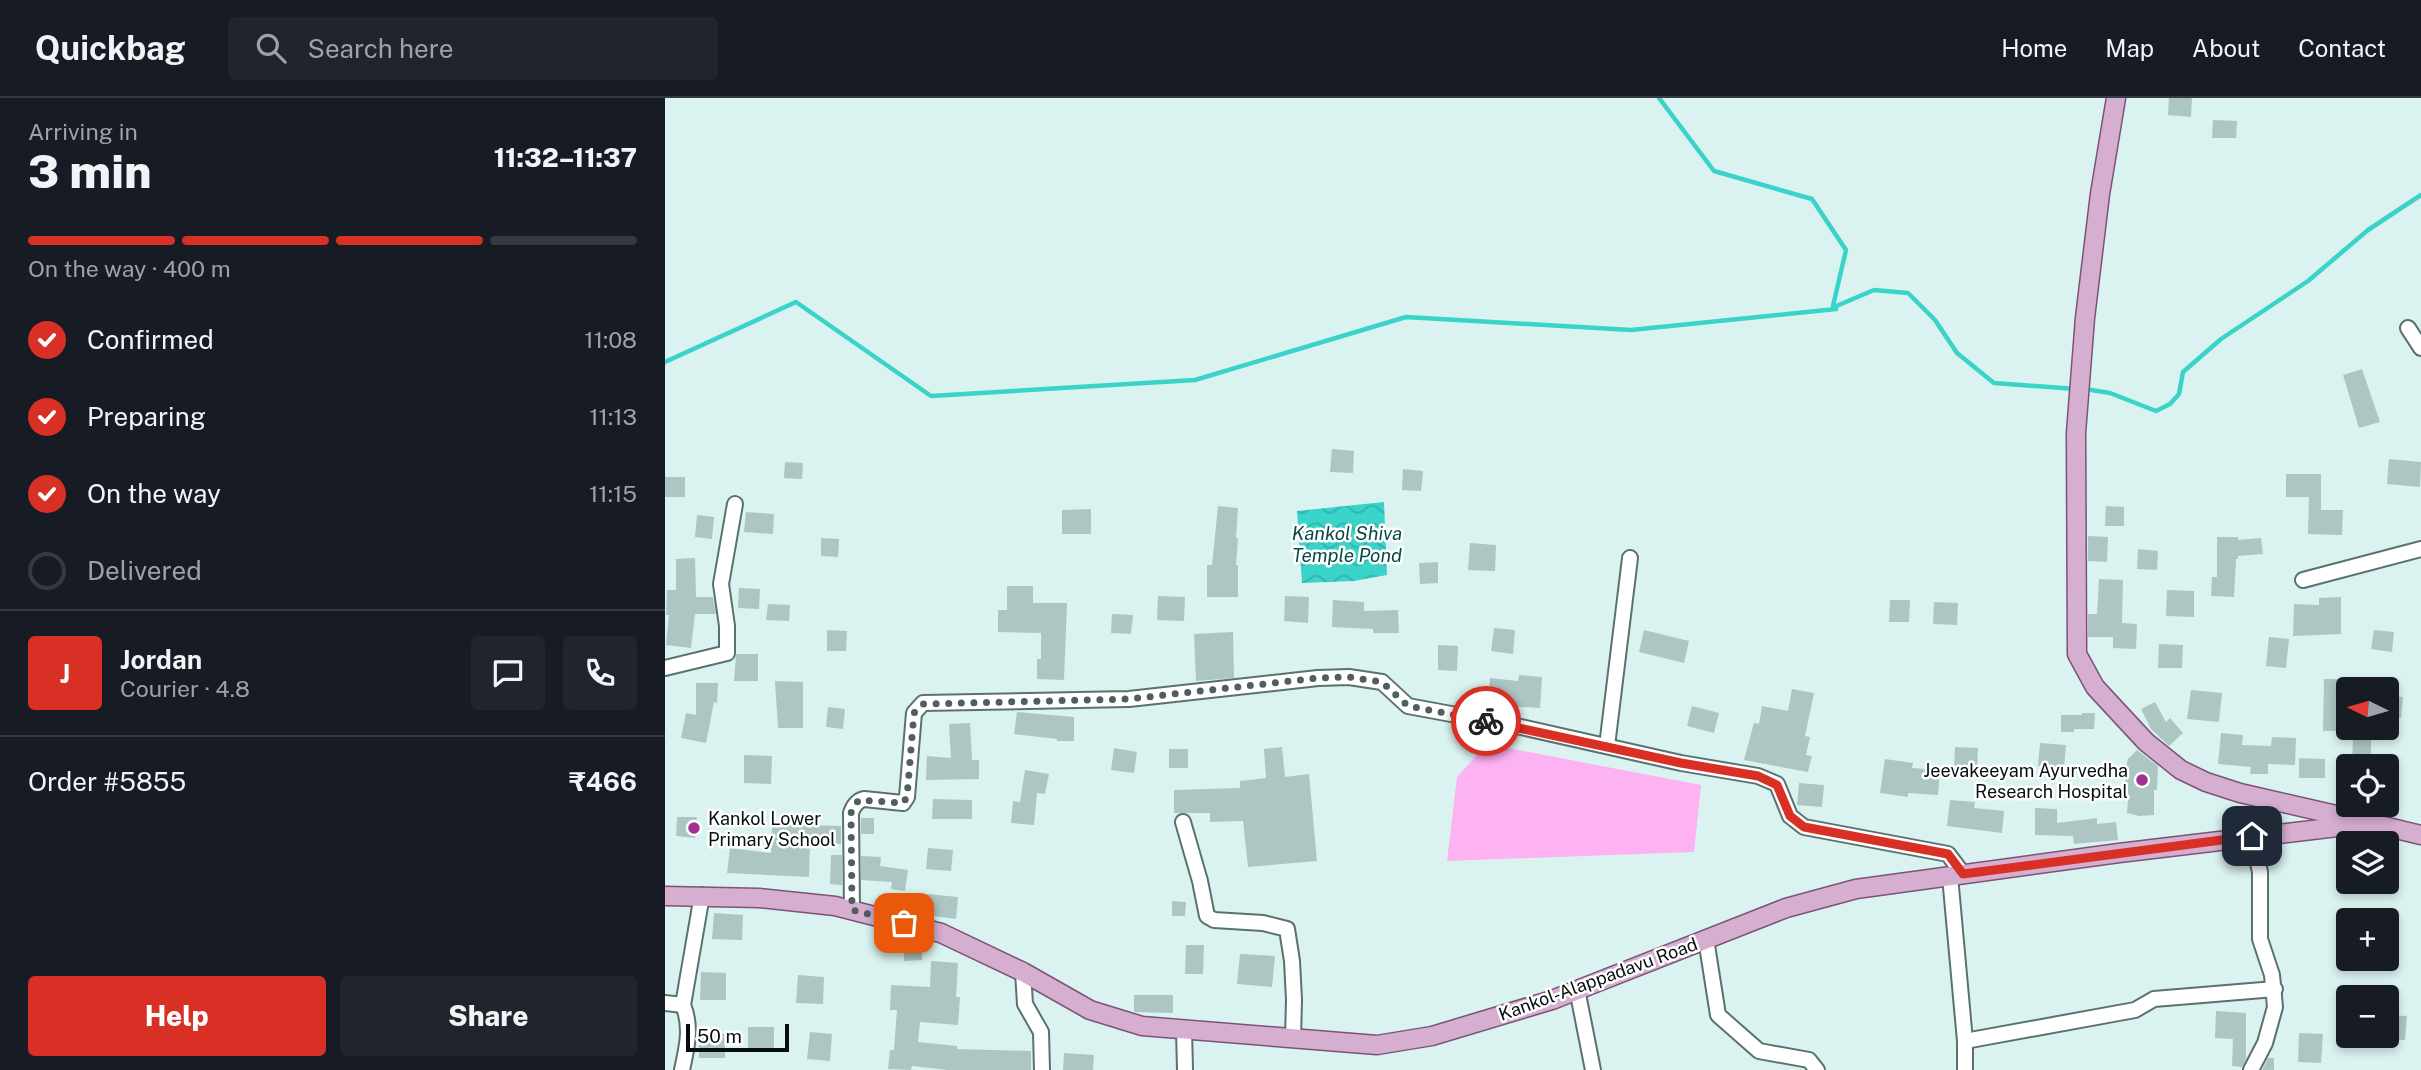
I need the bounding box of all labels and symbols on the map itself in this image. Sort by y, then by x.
water label: Kankol Shiva Temple Pond [1292,522,1402,566]
north arrow [2336,677,2399,740]
courier [1451,686,1521,756]
place label: Jeevakeeyam Ayurvedha Research Hospital [1923,760,2128,802]
marker: Jeevakeeyam Ayurvedha Research Hospital [2134,772,2150,788]
pin [2222,806,2282,866]
place label: Kankol Lower Primary School [708,808,836,850]
marker: Kankol Lower Primary School [686,820,702,836]
pin [874,893,934,953]
street label: Kankol-Alappadavu Road [1496,933,1700,1025]
scale bar [686,1021,789,1053]

